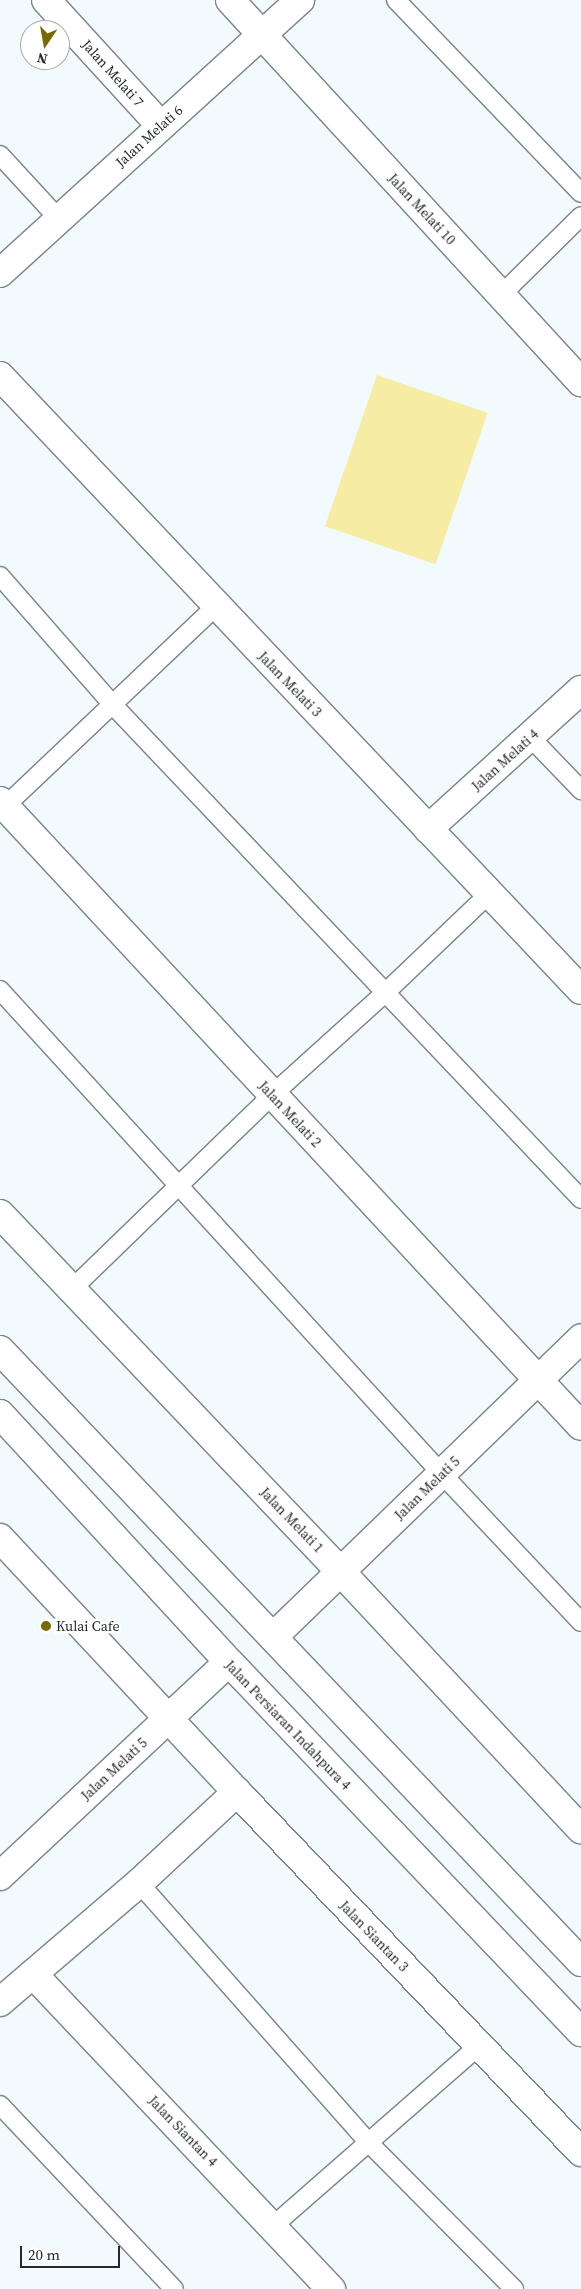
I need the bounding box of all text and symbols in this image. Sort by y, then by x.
north arrow [20,20,70,70]
street label: Jalan Melati 7 [79,36,147,110]
text: N [35,48,49,70]
street label: Jalan Melati 6 [112,102,186,170]
street label: Jalan Melati 10 [385,170,459,248]
street label: Jalan Melati 3 [255,648,325,720]
street label: Jalan Melati 4 [468,726,542,794]
street label: Jalan Melati 2 [255,1077,325,1151]
street label: Jalan Melati 5 [391,1453,463,1523]
street label: Jalan Melati 1 [257,1484,327,1556]
place label: Kulai Cafe [56,1618,120,1634]
marker: Kulai Cafe [40,1620,52,1632]
street label: Jalan Persiaran Indahpura 4 [222,1657,354,1793]
street label: Jalan Melati 5 [77,1734,151,1804]
street label: Jalan Siantan 3 [336,1897,412,1975]
street label: Jalan Siantan 4 [145,2092,221,2170]
scale bar [22,2236,122,2268]
text: 20 m [28,2244,60,2265]

